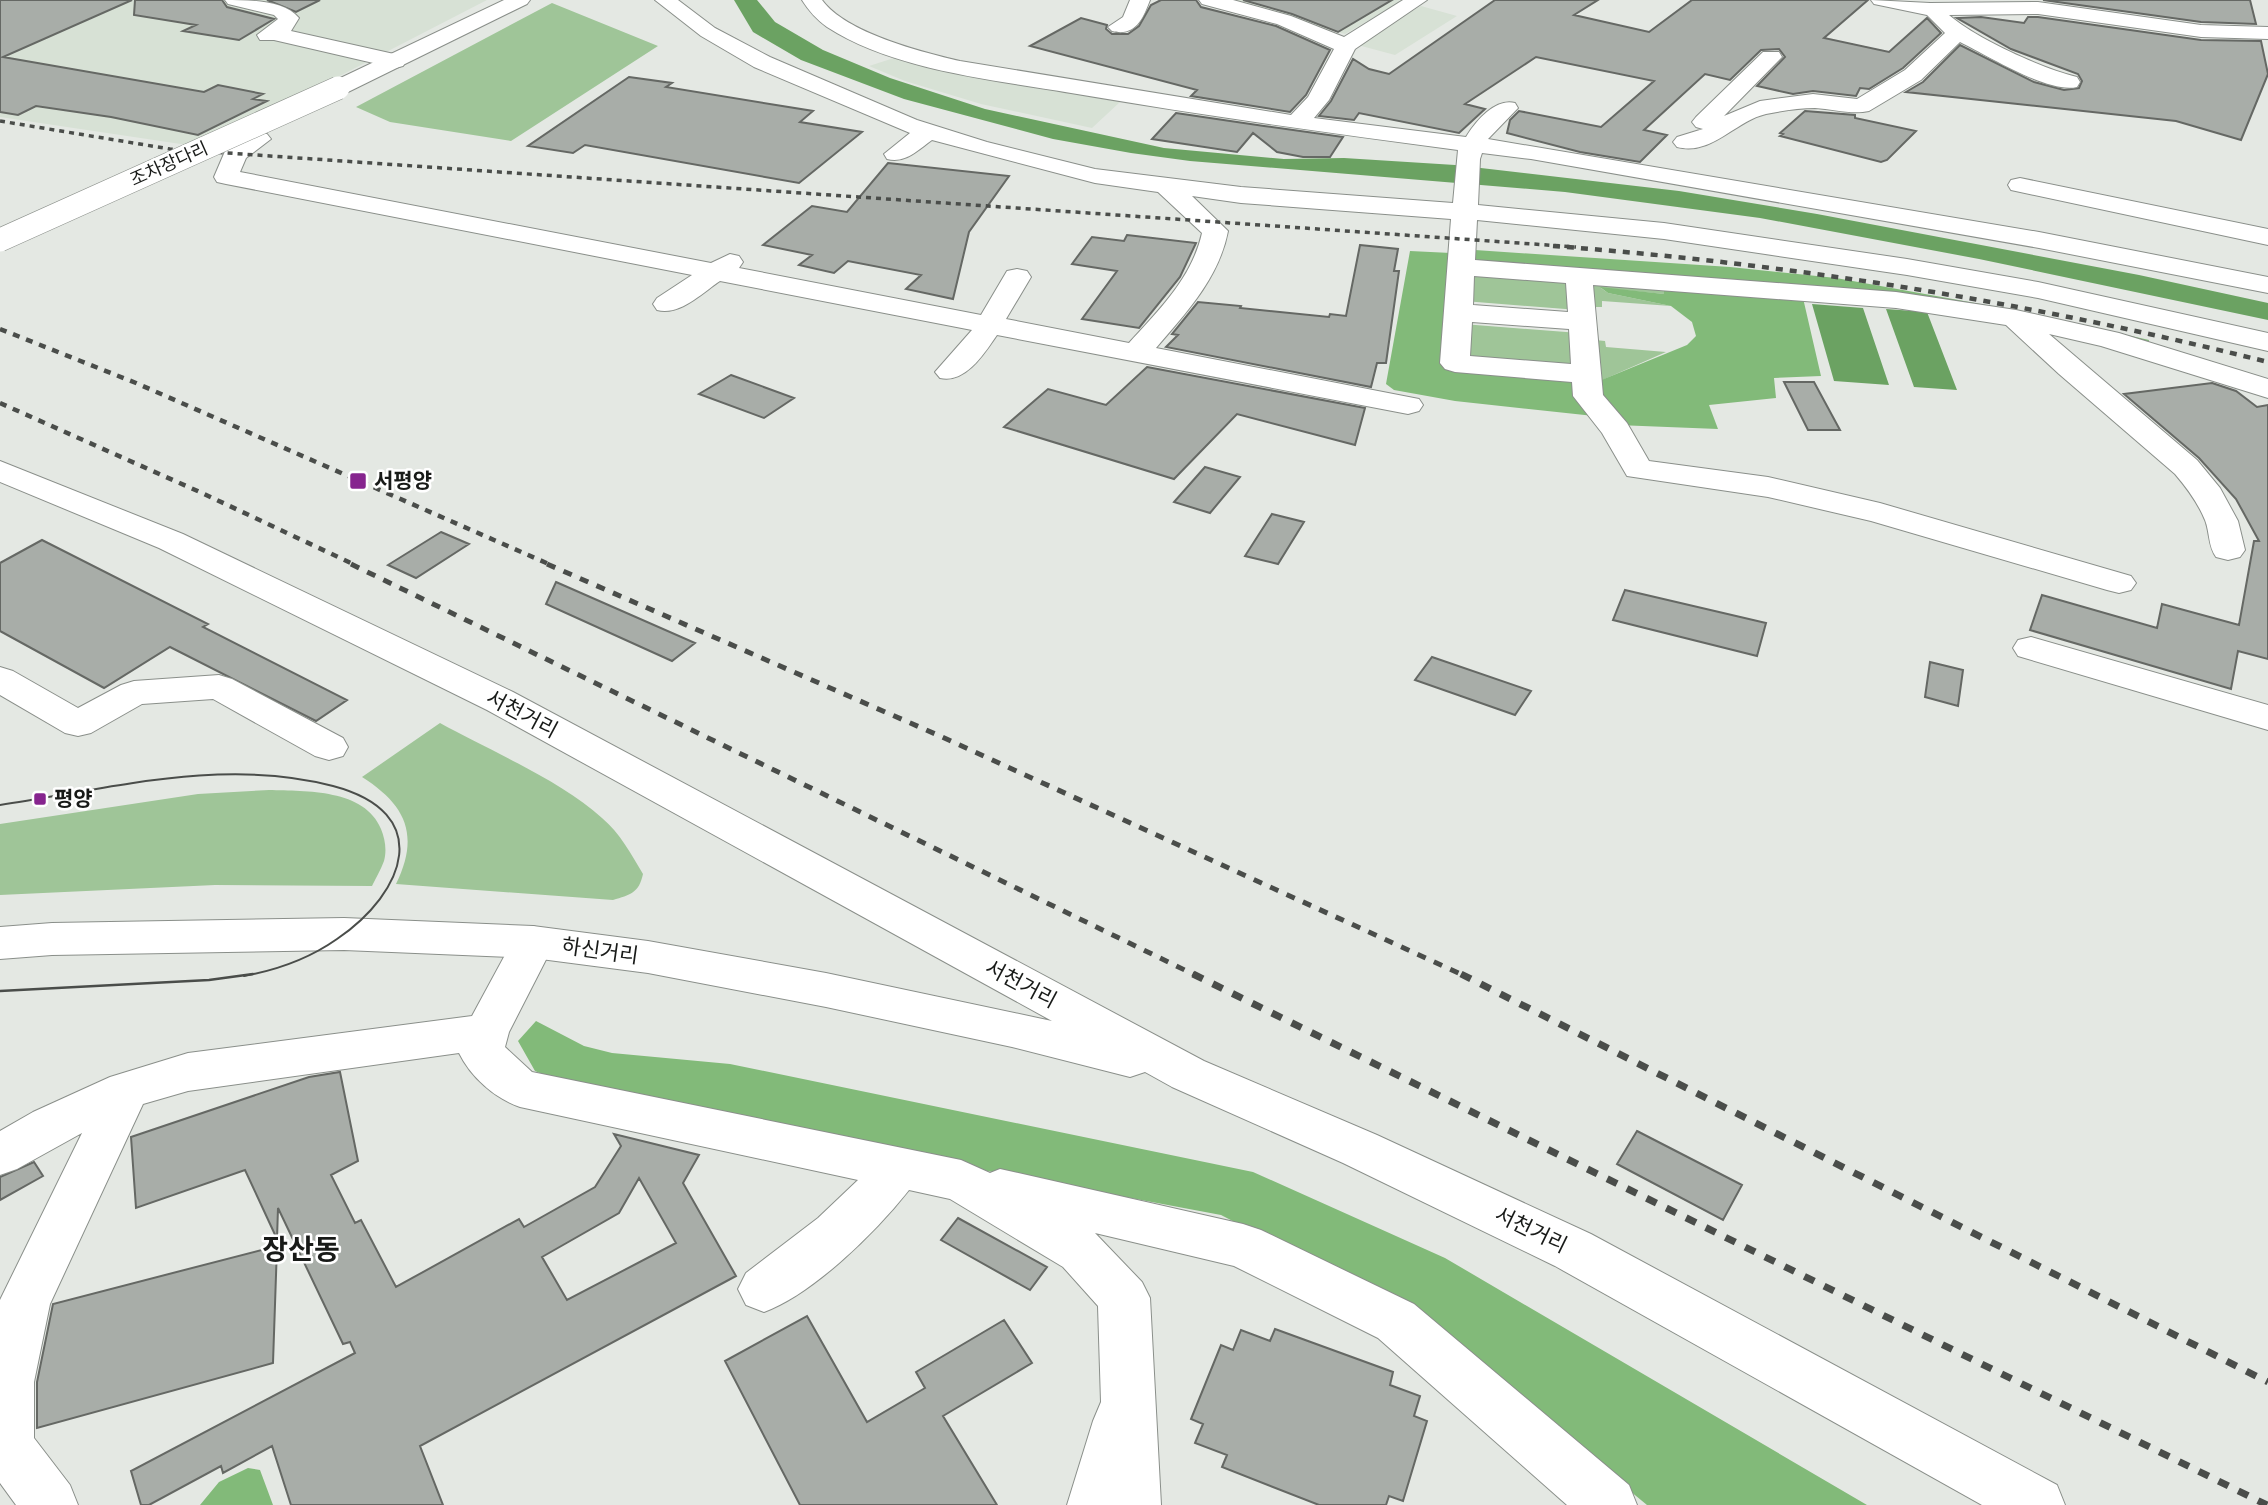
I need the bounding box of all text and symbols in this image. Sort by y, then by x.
street label: 조차장다리 [127,137,211,190]
place label: 서평양 [374,468,432,492]
marker: 서평양 [348,471,368,491]
street label: 서천거리 [483,684,562,742]
place label: 평양 [54,786,93,810]
marker: 평양 [32,791,48,807]
street label: 하신거리 [560,933,640,967]
street label: 서천거리 [982,954,1061,1012]
street label: 서천거리 [1491,1201,1571,1257]
district label: 장산동 [262,1233,340,1265]

